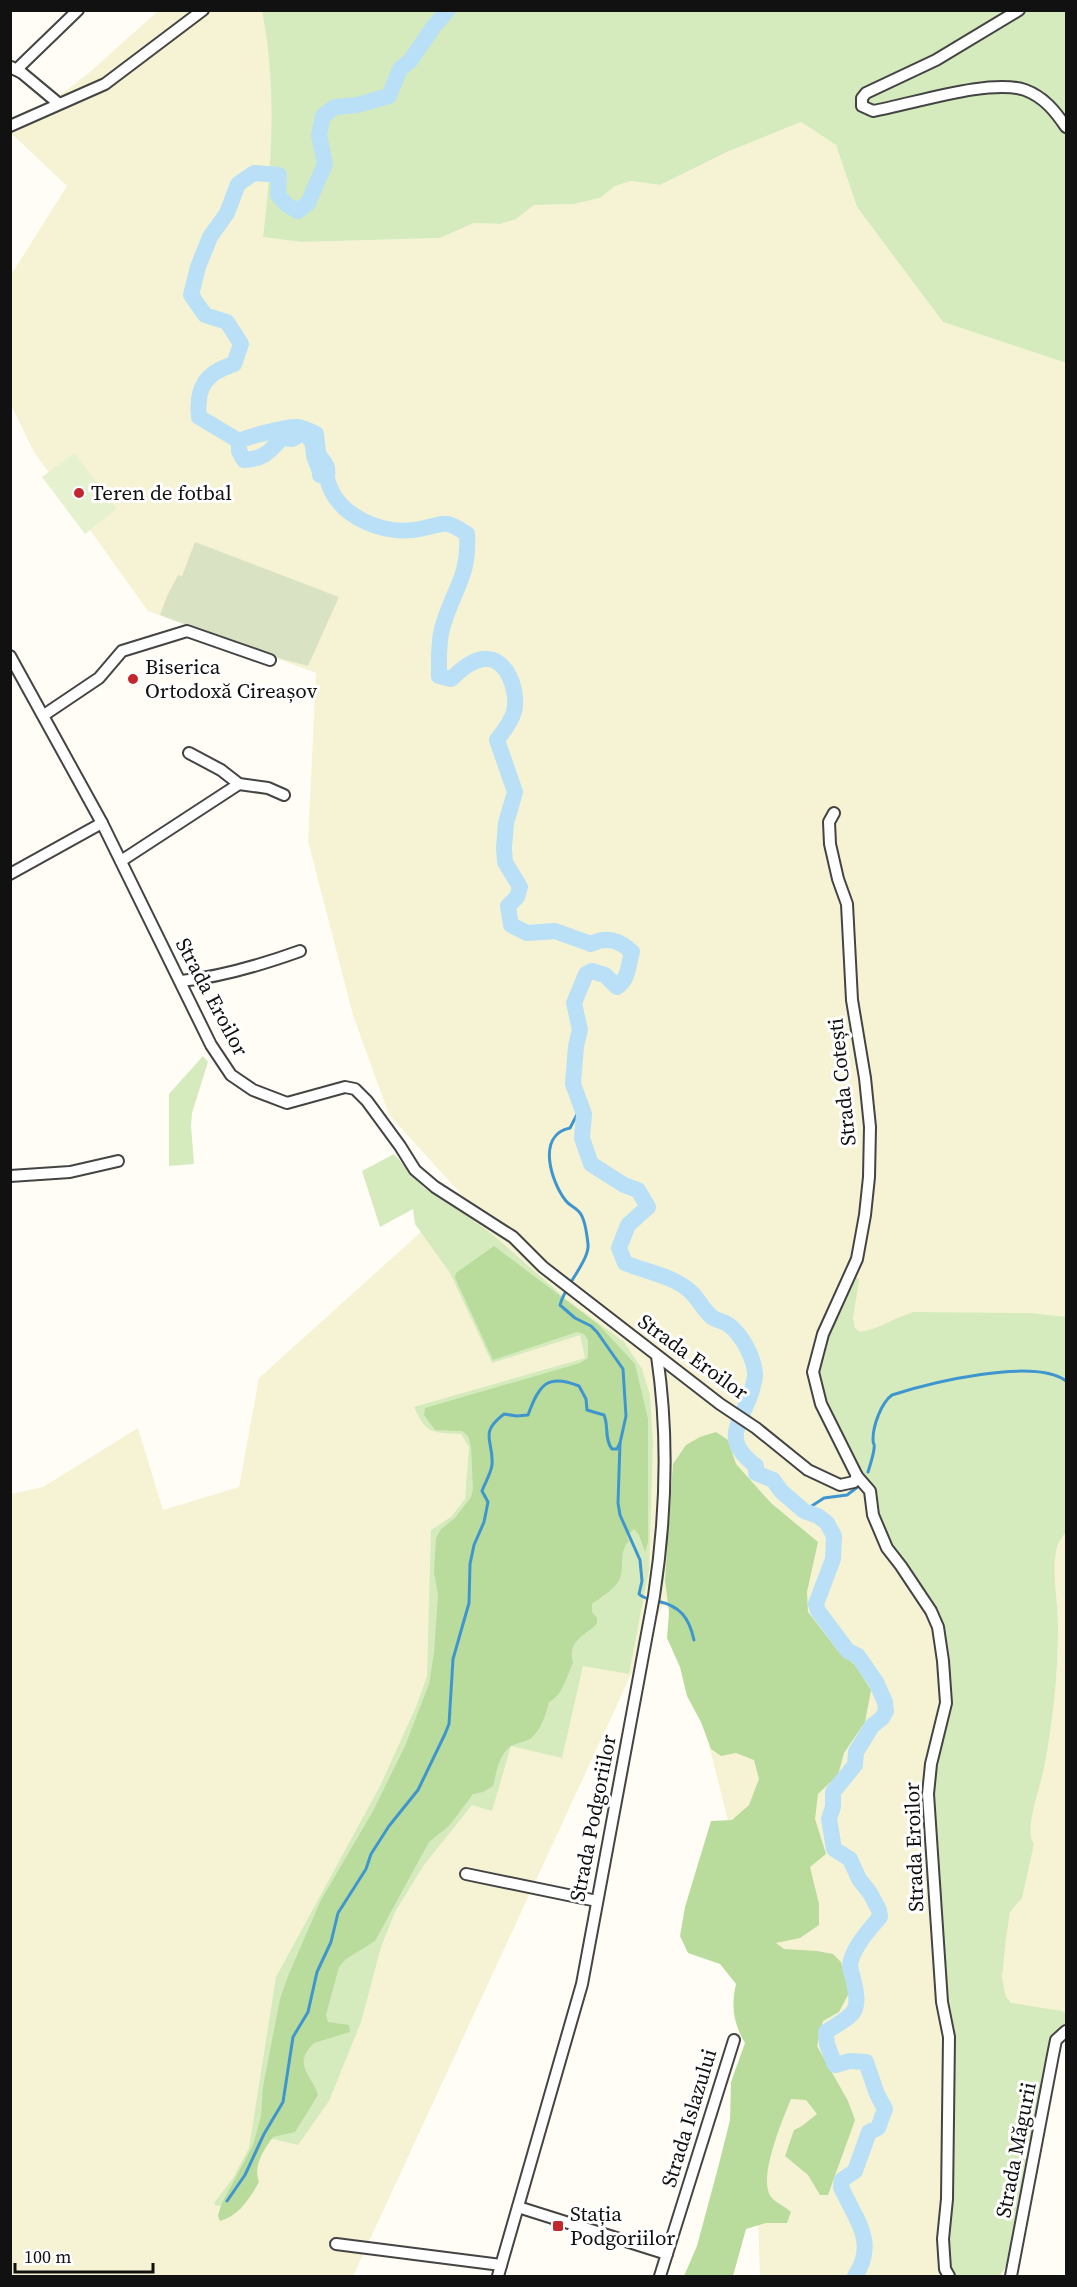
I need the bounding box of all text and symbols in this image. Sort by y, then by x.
place label: Teren de fotbal [91,478,232,507]
marker: Teren de fotbal [72,486,86,500]
place label: Biserica Ortodoxă Cireașov [145,652,318,705]
marker: Biserica Ortodoxă Cireașov [126,672,140,686]
street label: Strada Eroilor [169,933,256,1061]
street label: Strada Cotești [820,1017,863,1147]
street label: Strada Eroilor [632,1307,754,1407]
street label: Strada Podgoriilor [562,1732,623,1904]
street label: Strada Eroilor [897,1782,930,1912]
street label: Strada Islazului [654,2045,723,2191]
street label: Strada Măgurii [988,2080,1043,2220]
place label: Stația Podgoriilor [570,2199,676,2252]
marker: Stația Podgoriilor [551,2219,565,2233]
scale bar [15,2236,153,2274]
text: 100 m [24,2244,71,2269]

